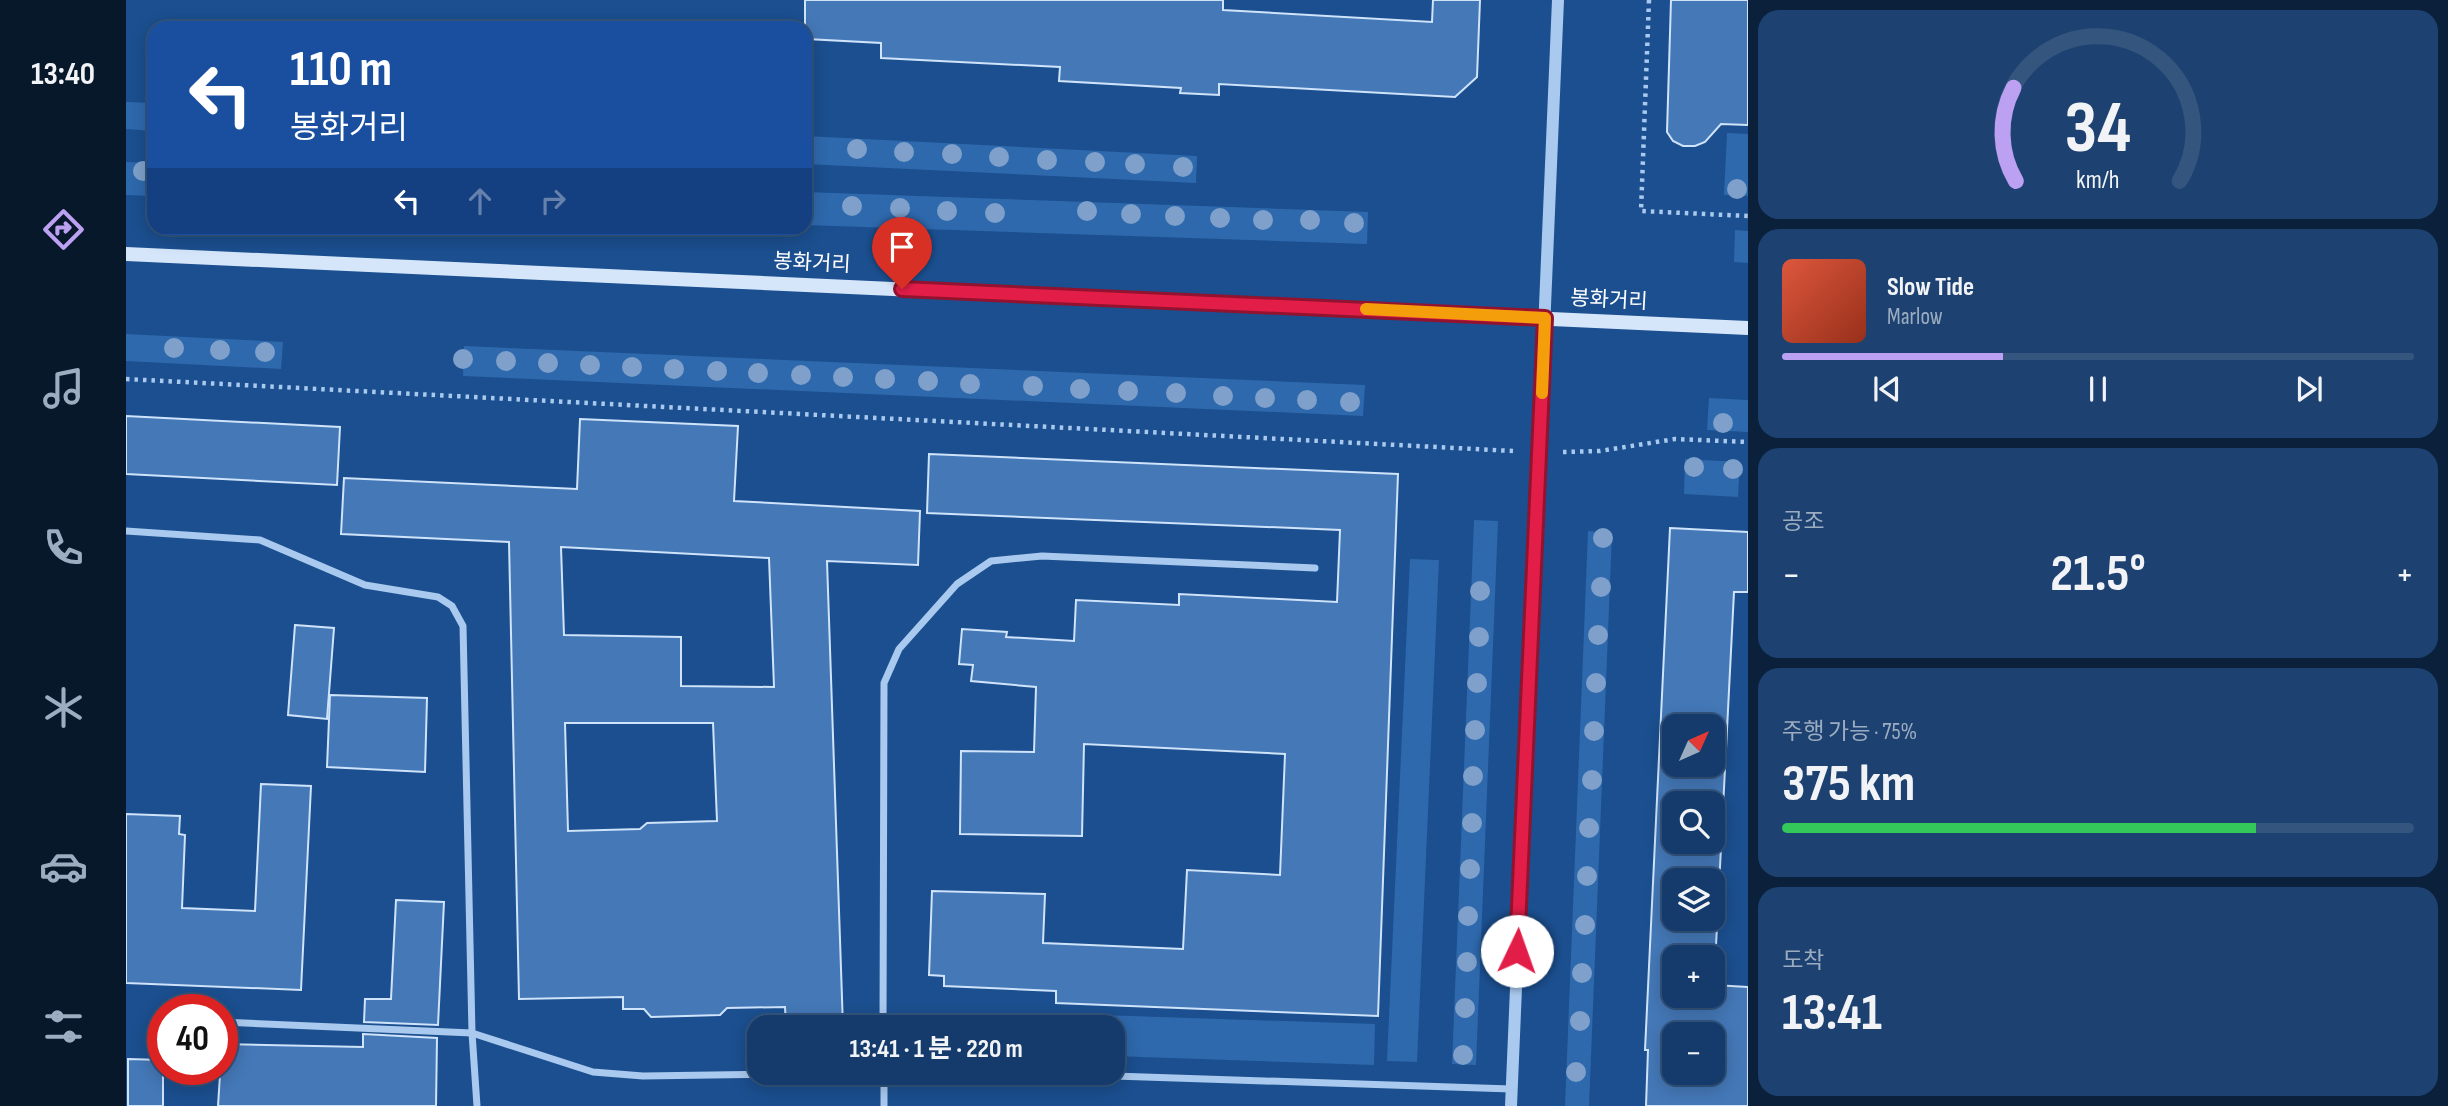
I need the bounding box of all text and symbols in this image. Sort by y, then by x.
text: 110 m [290,41,392,100]
icon: left [175,49,266,140]
text: 13:40 [31,55,95,94]
text: 34 [2065,85,2131,173]
text: 봉화거리 [290,109,408,148]
text: km/h [2076,164,2120,195]
icon: left [388,182,426,220]
icon: ahead [461,182,499,220]
icon: right [534,182,572,220]
icon: directions [39,205,88,254]
pin [872,217,932,289]
icon: arrive [883,228,921,266]
street label: 봉화거리 [773,248,851,278]
text: Slow Tide [1887,272,1974,303]
street label: 봉화거리 [1570,285,1648,315]
text: Marlow [1887,303,1943,331]
icon: music [39,364,88,413]
icon: previous [1868,370,1906,408]
icon: pause [2079,370,2117,408]
icon: next [2290,370,2328,408]
text: 공조 [1782,508,1824,536]
icon: phone [39,523,88,572]
text: 21.5° [2050,543,2146,606]
text: − [1782,553,1801,598]
text: + [2395,553,2414,598]
icon: climate [39,683,88,732]
north arrow [1662,714,1726,777]
map controls [1662,714,1725,1085]
text: 주행 가능 · 75% [1782,718,1917,746]
text: 375 km [1782,753,1915,816]
button: search [1662,791,1725,854]
icon: car [39,842,88,891]
button: layers [1662,868,1725,931]
position arrow [1480,914,1554,988]
button: + [1662,945,1725,1008]
text: 도착 [1782,947,1824,975]
text: 13:41 [1782,982,1882,1045]
speed limit sign: 40 [147,994,238,1085]
icon: filters [39,1002,88,1051]
button: − [1662,1022,1725,1085]
text: 13:41 · 1 분 · 220 m [849,1034,1023,1065]

